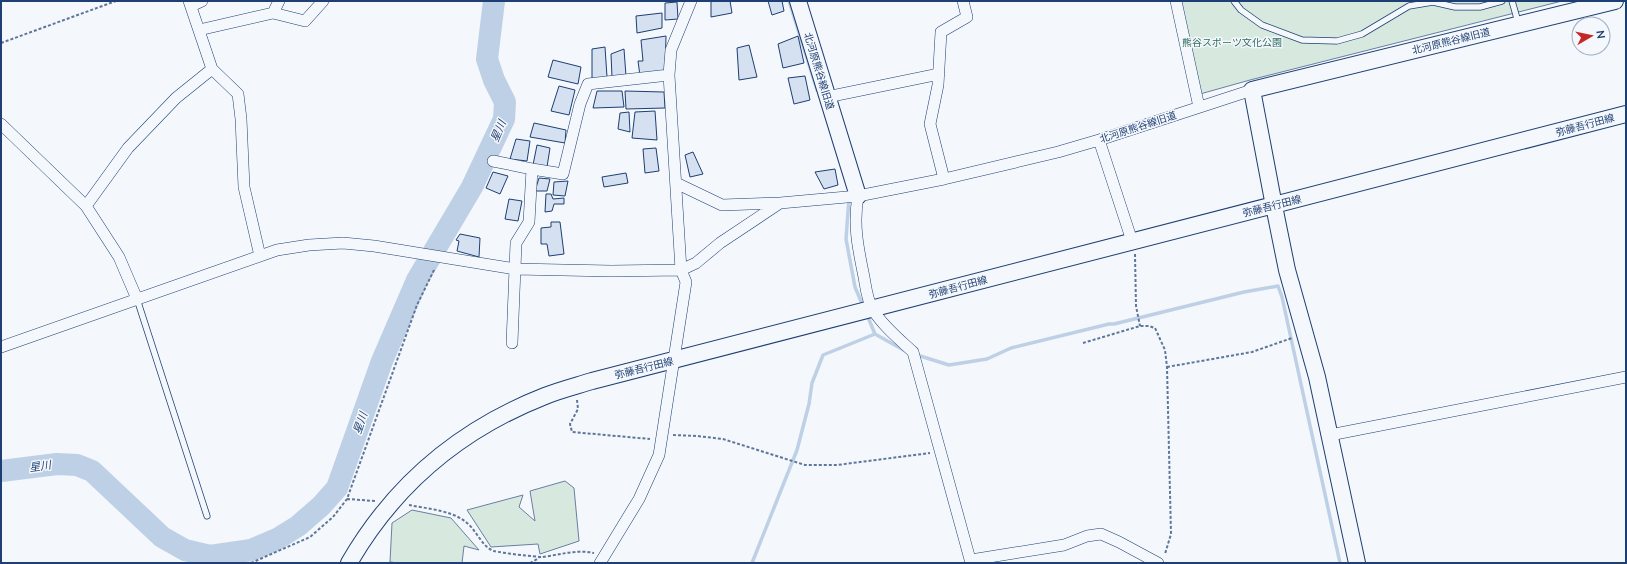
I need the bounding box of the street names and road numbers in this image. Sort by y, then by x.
street label: 北河原熊谷線旧道 [1411,25,1491,57]
street label: 北河原熊谷線旧道 [801,31,837,111]
street label: 北河原熊谷線旧道 [1098,108,1178,146]
street label: 弥藤吾行田線 [1554,111,1616,139]
street label: 弥藤吾行田線 [1241,192,1303,220]
street label: 弥藤吾行田線 [927,273,989,301]
street label: 弥藤吾行田線 [613,354,675,382]

